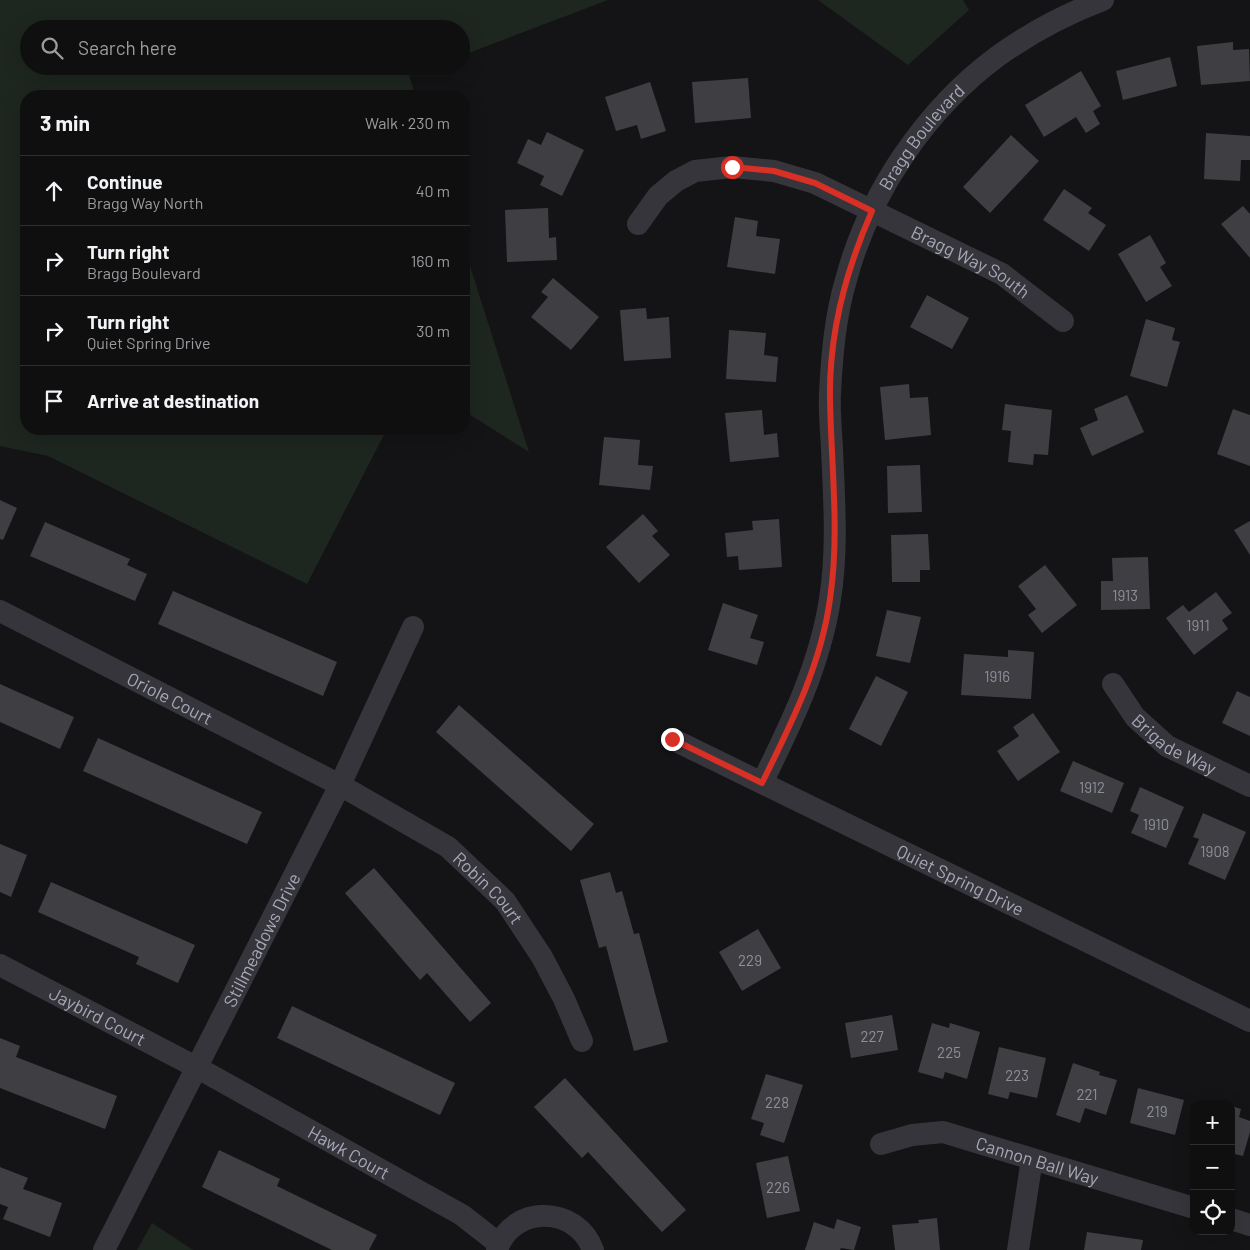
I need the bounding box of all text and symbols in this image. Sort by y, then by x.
search box [20,20,470,75]
icon: search [38,34,66,62]
text: Search here [78,36,177,59]
street label: Bragg Boulevard [874,79,969,194]
text: 3 min [40,110,90,135]
text: Walk · 230 m [365,113,450,132]
route start [721,156,744,179]
text: Continue [87,170,163,193]
icon: ahead [40,177,68,205]
text: 40 m [416,181,450,200]
text: Bragg Way North [87,193,203,212]
street label: Bragg Way South [908,221,1035,303]
text: Turn right [87,240,169,263]
icon: right [40,247,68,275]
text: 160 m [411,251,450,270]
text: Bragg Boulevard [87,263,201,282]
text: Turn right [87,310,169,333]
icon: right [40,317,68,345]
text: 30 m [416,321,450,340]
text: Quiet Spring Drive [87,333,210,352]
icon: arrive [40,387,68,415]
text: Arrive at destination [87,389,259,412]
house number: 1913 [1112,586,1138,604]
house number: 1911 [1186,616,1210,634]
street label: Oriole Court [123,667,217,729]
house number: 1916 [984,667,1010,685]
street label: Brigade Way [1128,709,1220,779]
route end [661,728,684,751]
house number: 1912 [1079,778,1105,796]
house number: 1910 [1143,815,1169,833]
street label: Quiet Spring Drive [893,839,1028,920]
house number: 1908 [1200,842,1230,860]
street label: Robin Court [449,847,528,928]
street label: Stillmeadows Drive [218,869,305,1010]
house number: 229 [738,951,762,969]
street label: Jaybird Court [46,982,150,1050]
house number: 227 [860,1027,884,1045]
house number: 225 [937,1043,961,1061]
house number: 223 [1005,1066,1029,1084]
house number: 221 [1076,1085,1098,1103]
house number: 228 [765,1093,789,1111]
map controls [1190,1100,1235,1235]
button: + [1190,1100,1235,1145]
house number: 219 [1147,1102,1167,1120]
street label: Hawk Court [304,1121,394,1184]
street label: Cannon Ball Way [973,1132,1101,1190]
button: − [1190,1145,1235,1190]
house number: 226 [766,1178,790,1196]
button: locate [1190,1190,1235,1235]

